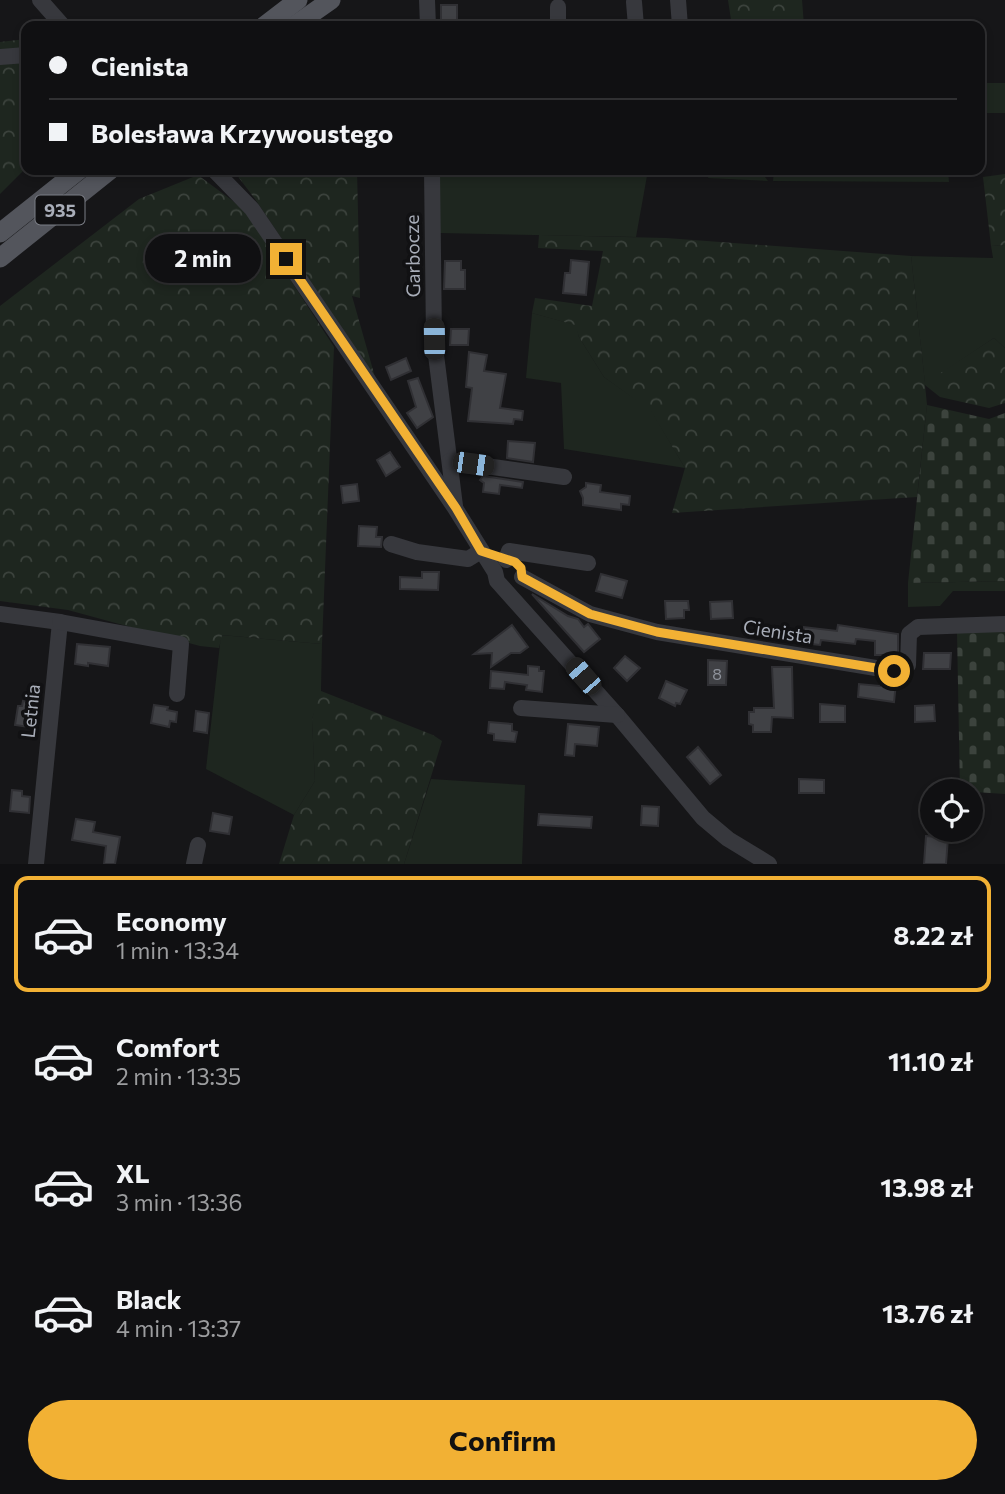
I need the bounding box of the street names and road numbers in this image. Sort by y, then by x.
road number: 935 [36,196,84,224]
street label: Garbocze [400,214,424,298]
street label: Cienista [742,614,814,648]
street label: Letnia [16,683,44,739]

